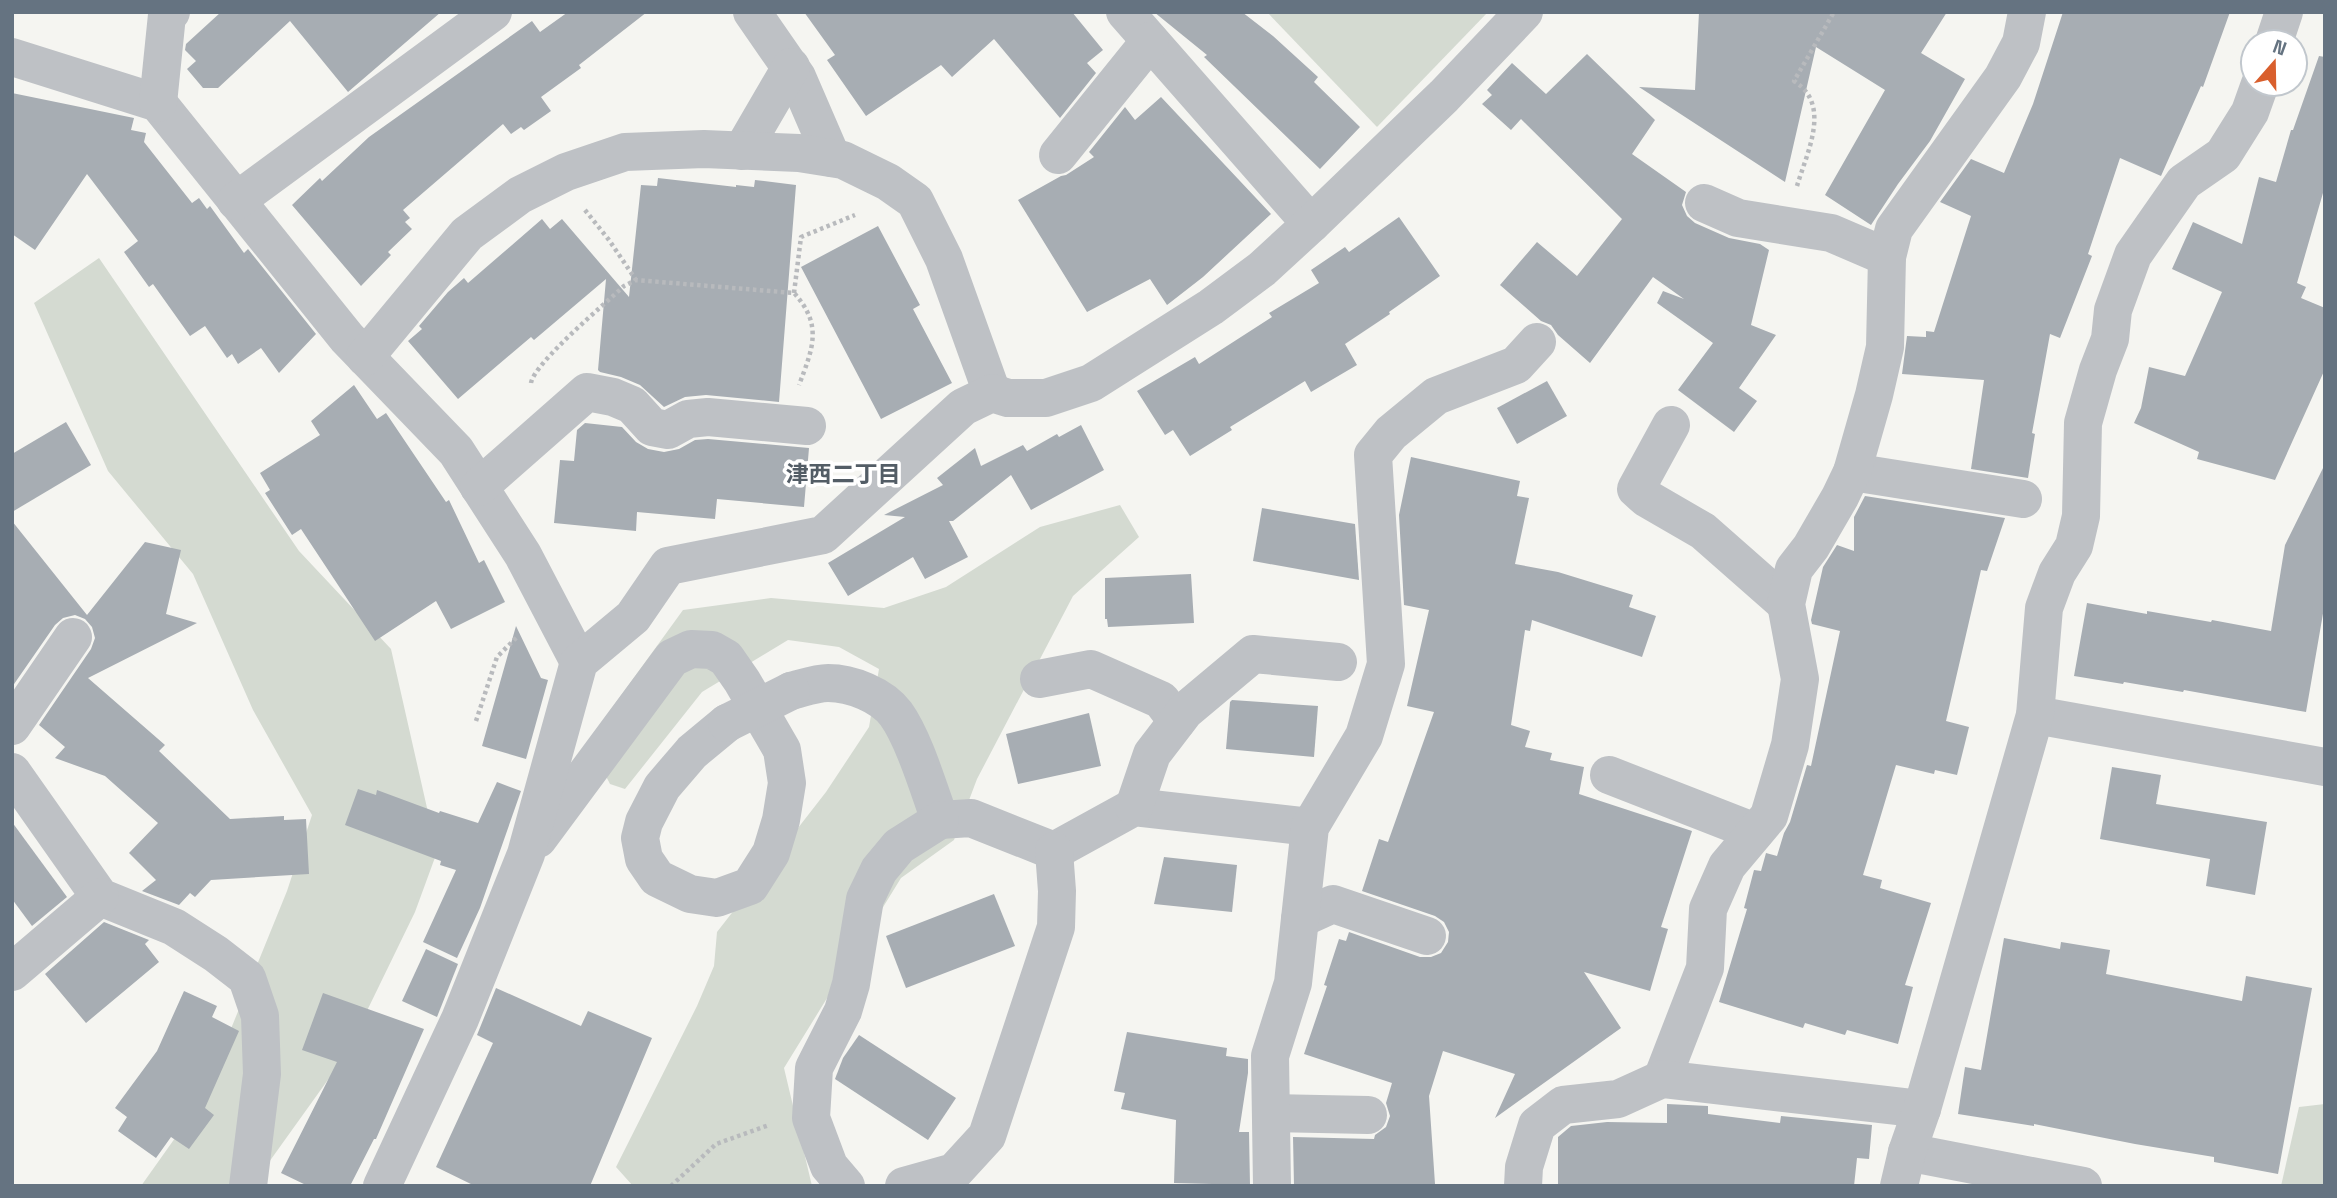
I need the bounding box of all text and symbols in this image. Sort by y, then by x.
north arrow [2239,28,2309,98]
text: N [2269,34,2290,61]
district label: 津西二丁目 [786,459,901,489]

